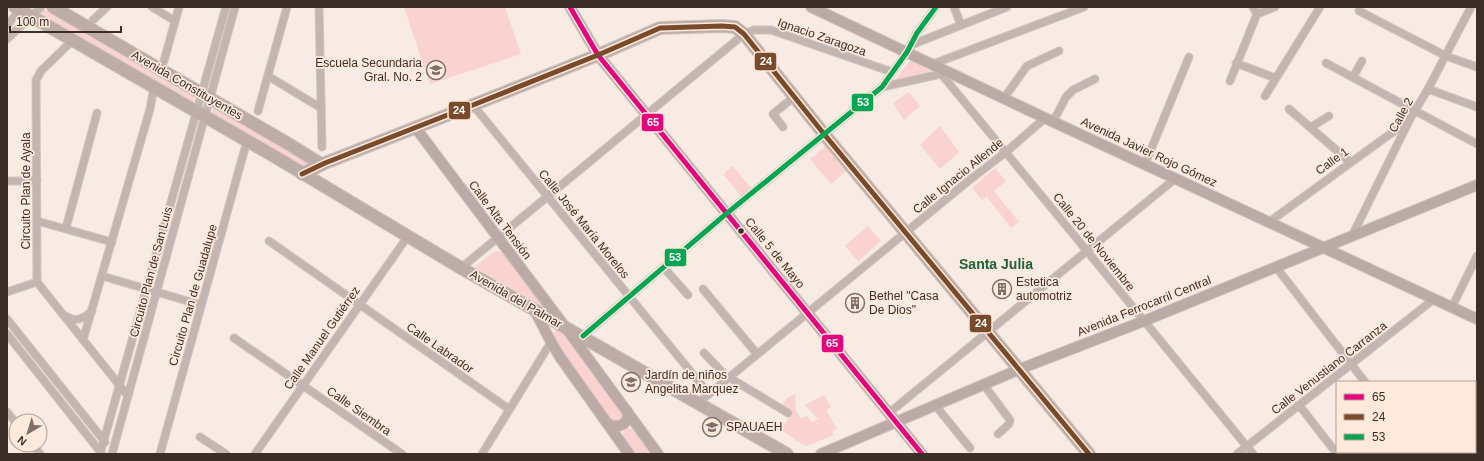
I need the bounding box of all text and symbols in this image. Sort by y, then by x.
scale bar [10,8,121,34]
text: 100 m [16,15,49,29]
street label: Ignacio Zaragoza [776,15,868,59]
street label: Avenida Constituyentes [129,47,245,123]
line badge: 24 [754,52,777,71]
text: 24 [760,55,773,67]
place label: Escuela Secundaria Gral. No. 2 [315,56,422,84]
school or university icon: Escuela Secundaria Gral. No. 2 [425,59,447,81]
line badge: 53 [851,93,874,112]
street label: Calle 2 [1386,95,1416,135]
text: 53 [857,96,869,108]
line badge: 24 [448,101,471,120]
text: 24 [453,104,466,116]
line badge: 65 [641,113,664,132]
street label: Avenida Javier Rojo Gómez [1079,114,1219,190]
text: 65 [647,116,659,128]
street label: Circuito Plan de Ayala [19,132,33,250]
street label: Calle Ignacio Allende [910,135,1006,217]
street label: Calle 1 [1313,144,1351,178]
street label: Calle José María Morelos [536,167,632,281]
street label: Calle Alta Tensión [466,178,534,262]
street label: Calle 20 de Noviembre [1050,190,1138,294]
street label: Circuito Plan de San Luis [127,205,175,339]
street label: Calle 5 de Mayo [742,215,808,291]
street label: Circuito Plan de Guadalupe [166,222,220,367]
unlabelled marker [736,226,746,236]
line badge: 53 [664,248,687,267]
text: 53 [669,251,681,263]
district label: Santa Julia [959,256,1033,272]
street label: Avenida del Palmar [468,267,564,331]
street label: Avenida Ferrocarril Central [1075,273,1213,339]
place label: Estetica automotriz [1016,275,1072,303]
building icon: Estetica automotriz [991,278,1013,300]
street label: Calle Manuel Gutiérrez [281,284,363,392]
place label: Bethel "Casa De Dios" [869,289,939,317]
building icon: Bethel "Casa De Dios" [844,292,866,314]
line badge: 24 [969,314,992,333]
text: 24 [975,317,988,329]
street label: Calle Venustiano Carranza [1268,318,1390,417]
street label: Calle Labrador [404,320,476,376]
line badge: 65 [821,334,844,353]
text: 65 [826,337,838,349]
place label: Jardín de niños Angelita Marquez [645,368,738,396]
school or university icon: Jardín de niños Angelita Marquez [620,371,642,393]
legend [1336,381,1476,453]
street label: Calle Siembra [324,384,394,439]
text: 65 [1372,390,1386,404]
text: 24 [1372,410,1386,424]
north arrow [8,413,48,453]
school or university icon: SPAUAEH [701,416,723,438]
place label: SPAUAEH [726,420,782,434]
text: 53 [1372,430,1386,444]
text: N [15,434,29,448]

